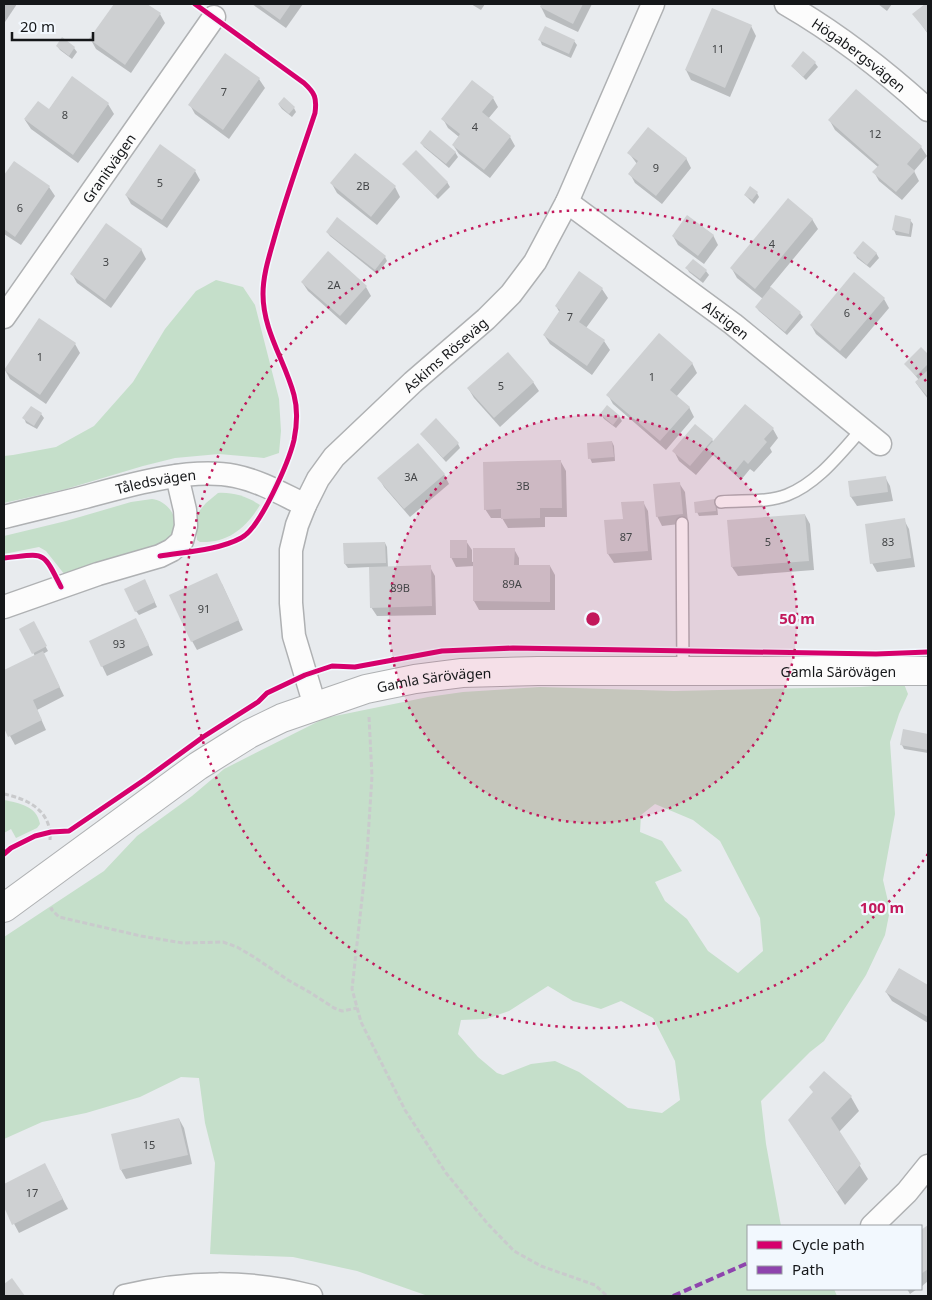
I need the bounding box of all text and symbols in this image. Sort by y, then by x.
scale bar [12,10,94,42]
street label: Högabergsvägen [809,13,910,96]
text: 20 m [20,16,55,36]
house number: 11 [712,41,724,56]
house number: 7 [221,84,227,99]
house number: 8 [62,107,68,122]
house number: 4 [472,119,479,134]
house number: 12 [869,126,881,141]
street label: Granitvägen [77,129,139,207]
house number: 9 [653,160,659,175]
house number: 5 [157,175,163,190]
house number: 2B [356,178,370,193]
house number: 6 [17,200,23,215]
house number: 4 [769,236,776,251]
house number: 3 [103,254,109,269]
house number: 2A [327,277,342,292]
street label: Alstigen [699,296,753,343]
house number: 6 [844,305,850,320]
house number: 7 [567,309,573,324]
street label: Askims Röseväg [399,313,491,396]
house number: 1 [37,349,43,364]
house number: 1 [649,369,655,384]
house number: 5 [498,378,504,393]
street label: Tåledsvägen [113,464,197,498]
house number: 3A [404,469,419,484]
house number: 3B [516,478,530,493]
house number: 87 [620,529,632,544]
house number: 5 [765,534,771,549]
house number: 83 [882,534,894,549]
house number: 89A [502,576,523,591]
house number: 89B [390,580,410,595]
house number: 91 [198,601,210,616]
text: 50 m [779,608,815,628]
centre of rings [584,610,602,628]
house number: 93 [113,636,125,651]
street label: Gamla Särövägen [781,662,896,681]
street label: Gamla Särövägen [375,663,492,696]
text: 100 m [860,897,904,917]
house number: 15 [143,1137,155,1152]
house number: 17 [26,1185,38,1200]
legend [747,1225,922,1290]
text: Cycle path [792,1234,865,1254]
text: Path [792,1259,824,1279]

